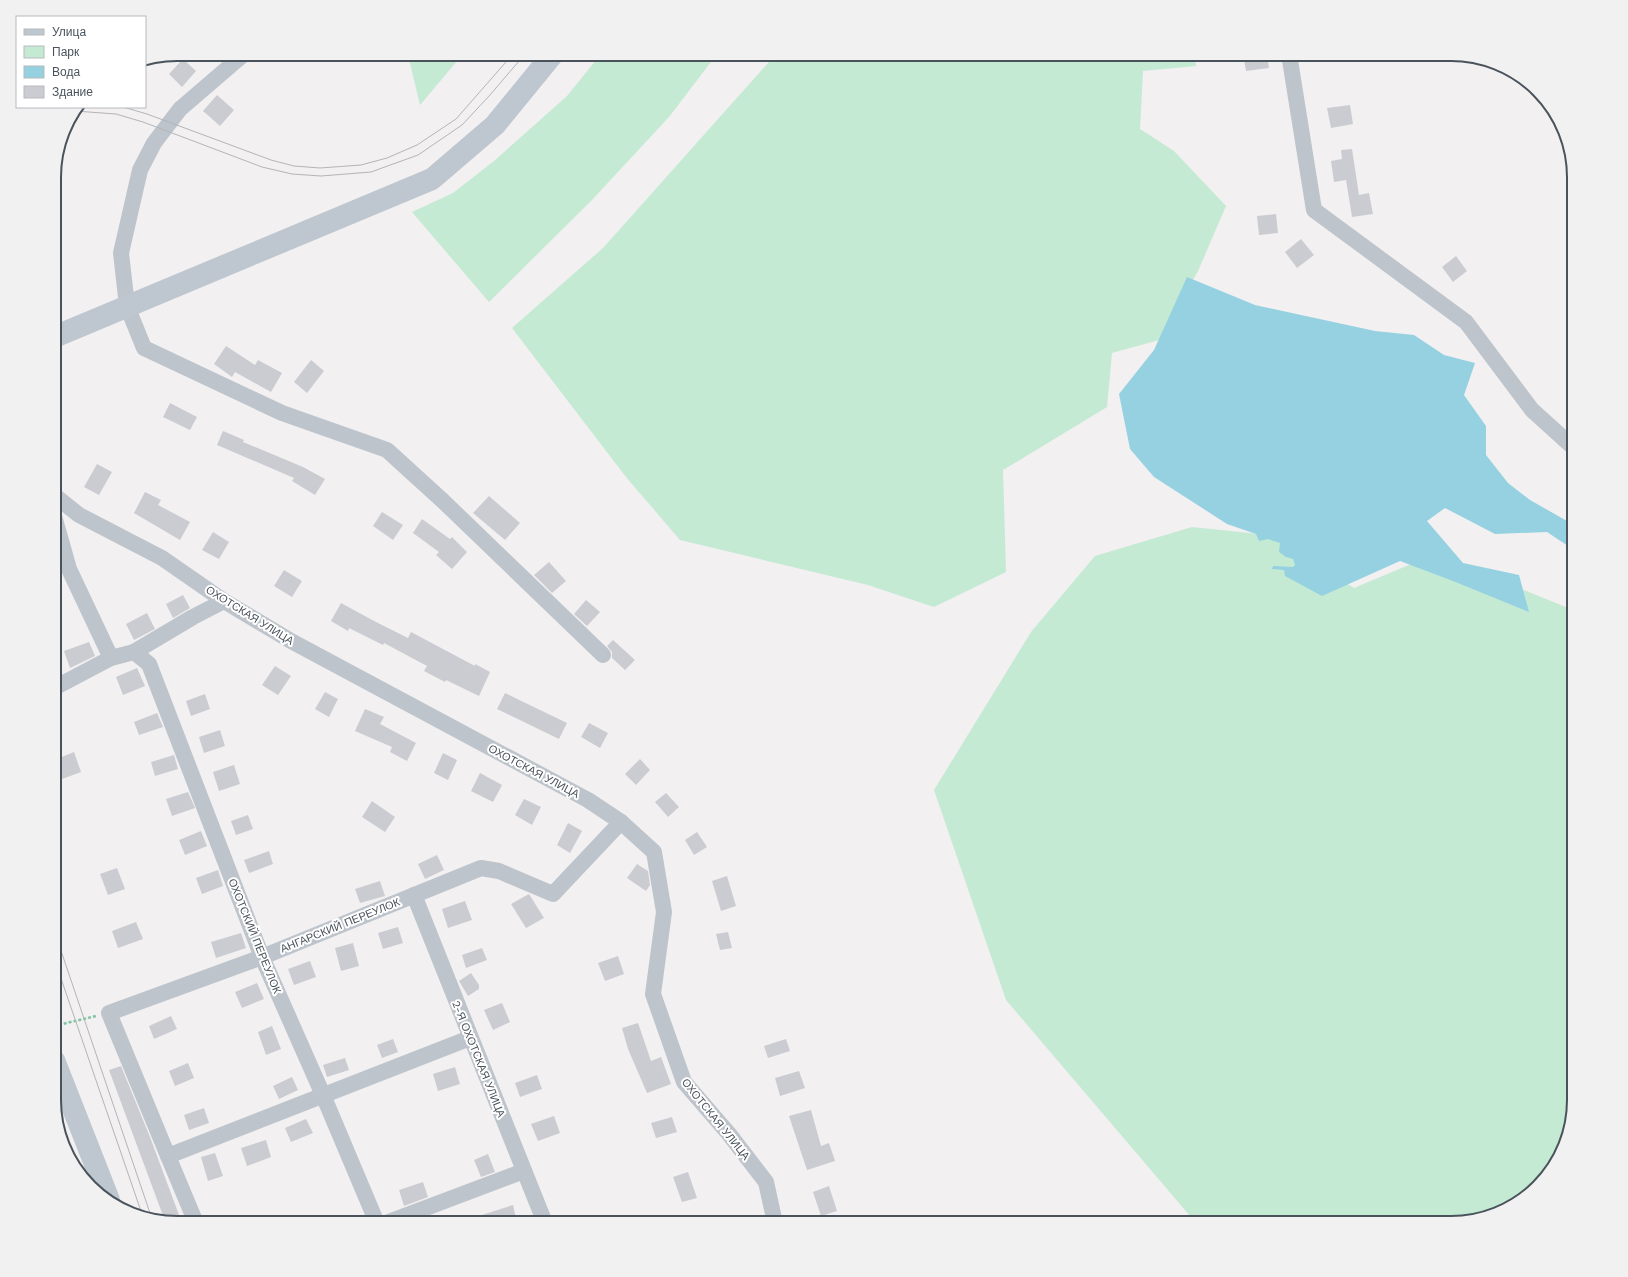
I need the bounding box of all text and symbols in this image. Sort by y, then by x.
legend [16,16,146,108]
text: Улица [52,25,86,39]
text: Парк [52,45,80,59]
text: Вода [52,65,80,79]
text: Здание [52,85,93,99]
street label: ОХОТСКАЯ УЛИЦА [203,583,297,648]
street label: ОХОТСКАЯ УЛИЦА [486,742,582,801]
street label: ОХОТСКИЙ ПЕРЕУЛОК [225,877,284,996]
street label: АНГАРСКИЙ ПЕРЕУЛОК [279,895,402,955]
street label: 2-Я ОХОТСКАЯ УЛИЦА [449,999,508,1120]
street label: ОХОТСКАЯ УЛИЦА [679,1076,753,1163]

